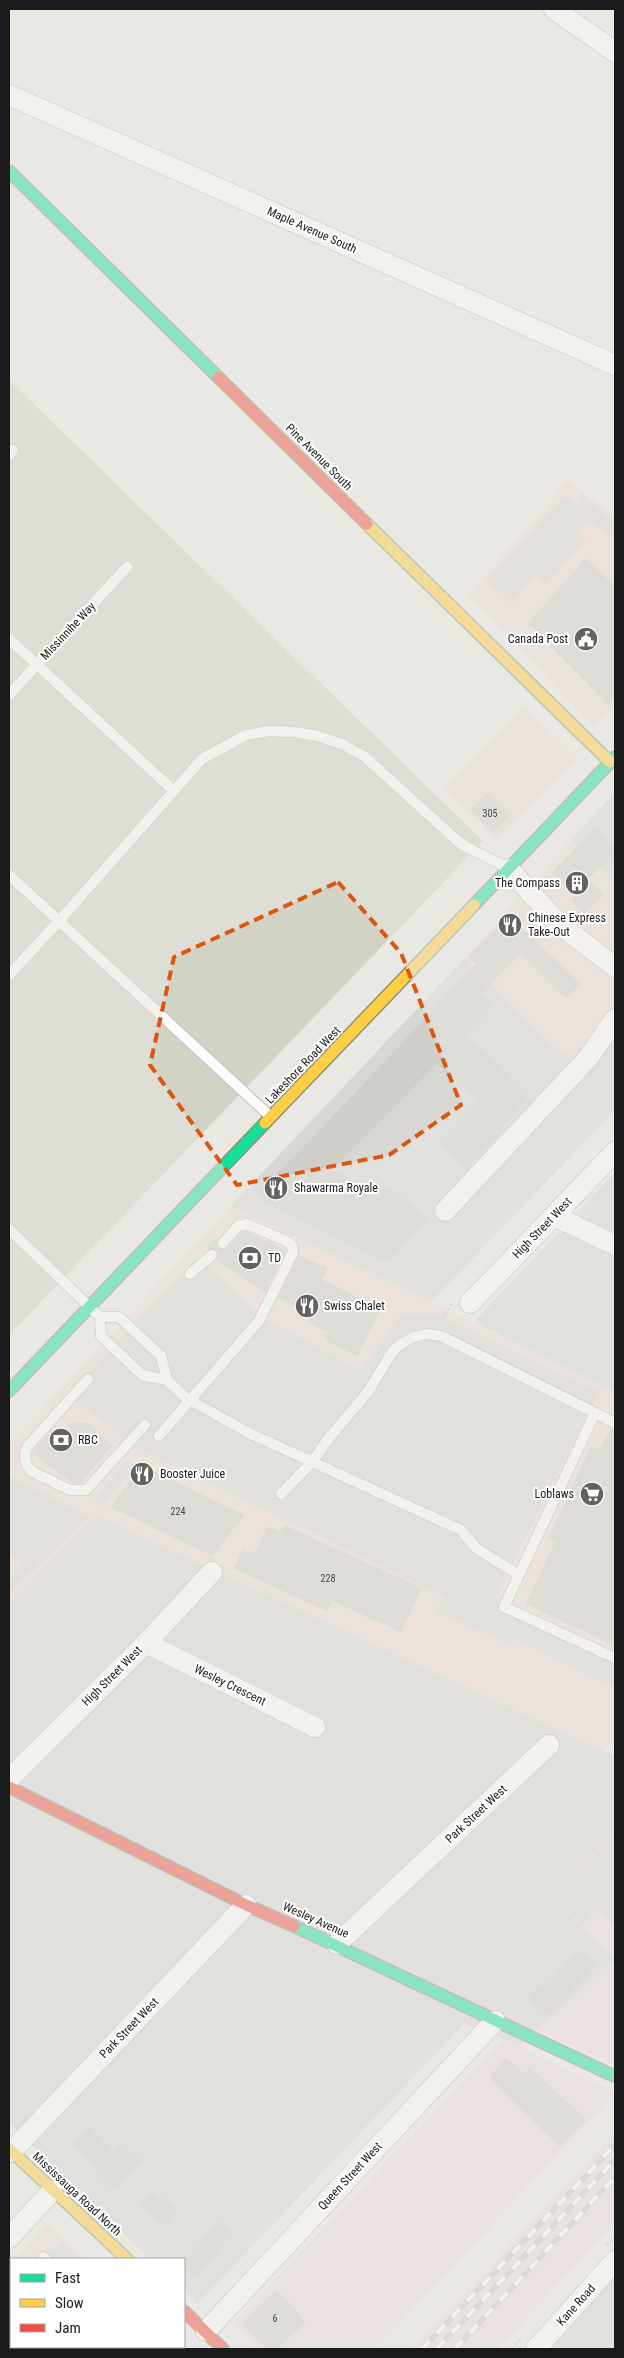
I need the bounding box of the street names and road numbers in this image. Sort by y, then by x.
street label: Maple Avenue South [265,204,359,256]
street label: Pine Avenue South [283,421,355,493]
street label: Missinnihe Way [38,599,98,663]
street label: Lakeshore Road West [263,1023,344,1107]
street label: High Street West [509,1194,575,1261]
street label: High Street West [79,1643,145,1709]
street label: Wesley Crescent [192,1662,269,1709]
street label: Park Street West [442,1782,510,1846]
street label: Wesley Avenue [281,1899,351,1941]
street label: Park Street West [97,1995,162,2061]
street label: Queen Street West [315,2139,385,2213]
street label: Mississauga Road North [30,2149,124,2239]
street label: Kane Road [554,2281,598,2328]

